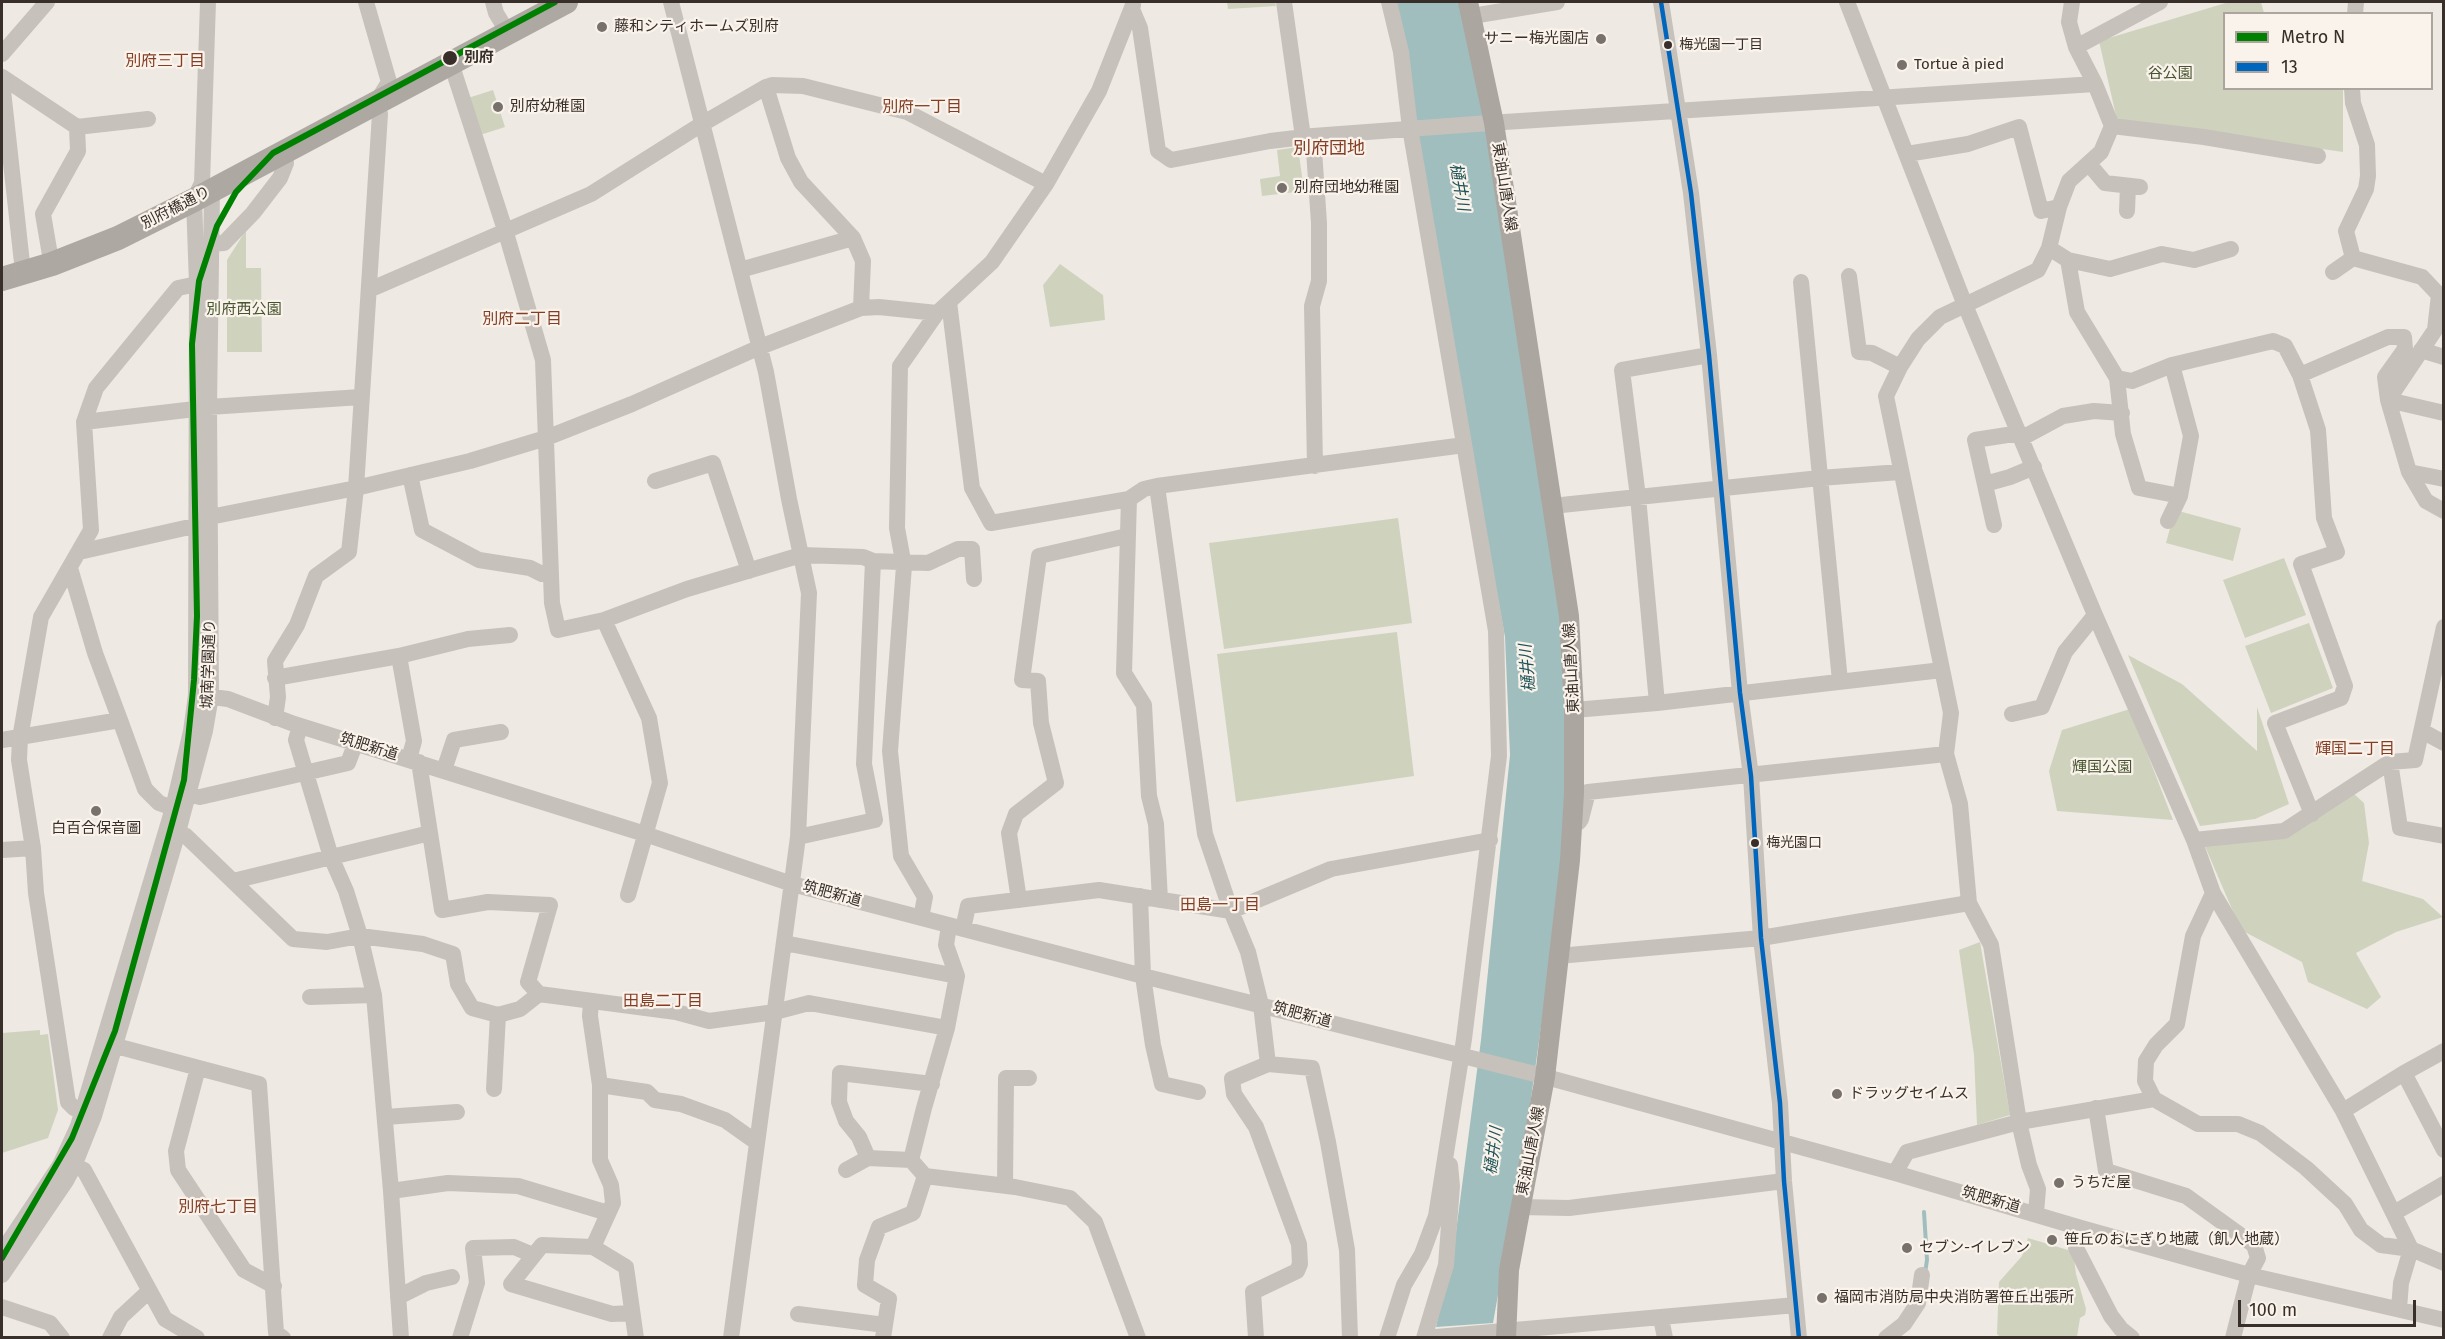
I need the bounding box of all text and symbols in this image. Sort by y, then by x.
legend [2223,12,2433,90]
place label: 藤和シティホームズ別府 [614,18,779,36]
marker: 藤和シティホームズ別府 [595,20,609,34]
text: Metro N [2281,26,2345,48]
place label: サニー梅光園店 [1484,30,1589,48]
marker: サニー梅光園店 [1594,32,1608,46]
place label: 梅光園一丁目 [1679,37,1763,53]
marker: 梅光園一丁目 [1662,39,1674,51]
marker: 別府 [441,49,459,67]
place label: 別府 [464,49,494,67]
district label: 別府三丁目 [125,52,205,72]
place label: Tortue à pied [1914,56,2004,74]
text: 13 [2281,56,2298,78]
marker: Tortue à pied [1895,58,1909,72]
park label: 谷公園 [2148,65,2192,83]
place label: 別府幼稚園 [510,98,585,116]
district label: 別府一丁目 [882,98,962,118]
marker: 別府幼稚園 [491,100,505,114]
district label: 別府団地 [1293,138,1365,160]
street label: 東油山唐人線 [1488,141,1520,233]
water label: 樋井川 [1445,162,1473,212]
place label: 別府団地幼稚園 [1294,179,1399,197]
marker: 別府団地幼稚園 [1275,181,1289,195]
street label: 別府橋通り [139,183,213,233]
park label: 別府西公園 [207,301,281,319]
district label: 別府二丁目 [482,310,562,330]
street label: 城南学園通り [198,619,220,709]
street label: 東油山唐人線 [1561,623,1583,713]
water label: 樋井川 [1516,643,1540,693]
street label: 筑肥新道 [338,730,400,764]
district label: 輝国二丁目 [2315,740,2395,760]
park label: 輝国公園 [2072,759,2132,777]
marker: 白百合保音圖 [89,804,103,818]
place label: 白百合保音圖 [51,820,141,838]
place label: 梅光園口 [1766,835,1822,851]
marker: 梅光園口 [1749,837,1761,849]
street label: 筑肥新道 [801,878,863,910]
district label: 田島一丁目 [1180,896,1260,916]
district label: 田島二丁目 [623,992,703,1012]
street label: 筑肥新道 [1271,999,1333,1031]
place label: ドラッグセイムス [1849,1085,1969,1103]
marker: ドラッグセイムス [1830,1087,1844,1101]
street label: 東油山唐人線 [1514,1105,1548,1197]
water label: 樋井川 [1482,1126,1506,1176]
place label: うちだ屋 [2071,1174,2131,1192]
marker: うちだ屋 [2052,1176,2066,1190]
street label: 筑肥新道 [1960,1183,2022,1217]
district label: 別府七丁目 [178,1198,258,1218]
place label: 笹丘のおにぎり地蔵（飢人地蔵） [2064,1231,2289,1249]
marker: 笹丘のおにぎり地蔵（飢人地蔵） [2045,1233,2059,1247]
place label: セブン-イレブン [1919,1239,2030,1257]
marker: セブン-イレブン [1900,1241,1914,1255]
scale bar [2241,1288,2420,1326]
place label: 福岡市消防局中央消防署笹丘出張所 [1834,1289,2074,1307]
marker: 福岡市消防局中央消防署笹丘出張所 [1815,1291,1829,1305]
text: 100 m [2249,1299,2297,1321]

